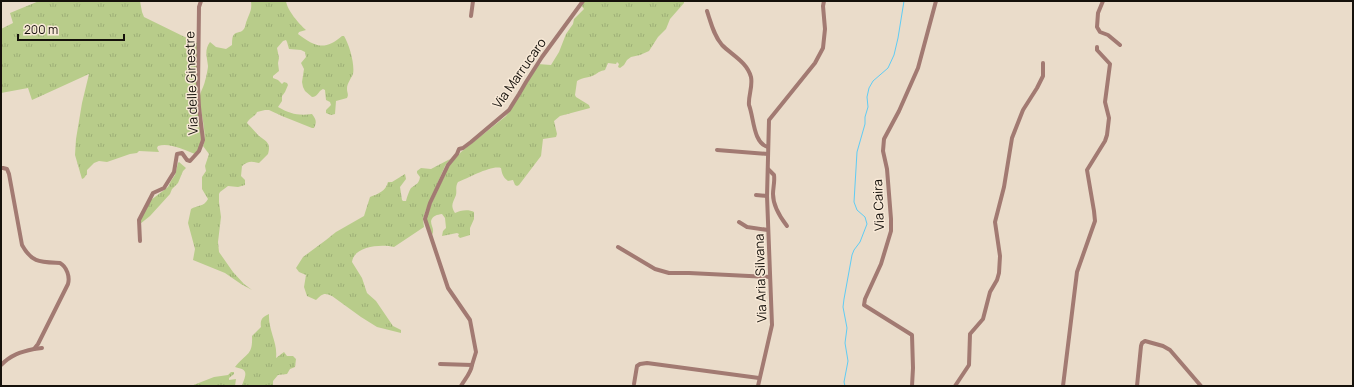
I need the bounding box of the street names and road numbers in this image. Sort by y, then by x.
street label: Via delle Ginestre [180,30,202,135]
street label: Via Marrucaro [488,34,550,112]
street label: Via Caira [868,179,888,231]
street label: Via Aria Silvana [749,233,771,323]

